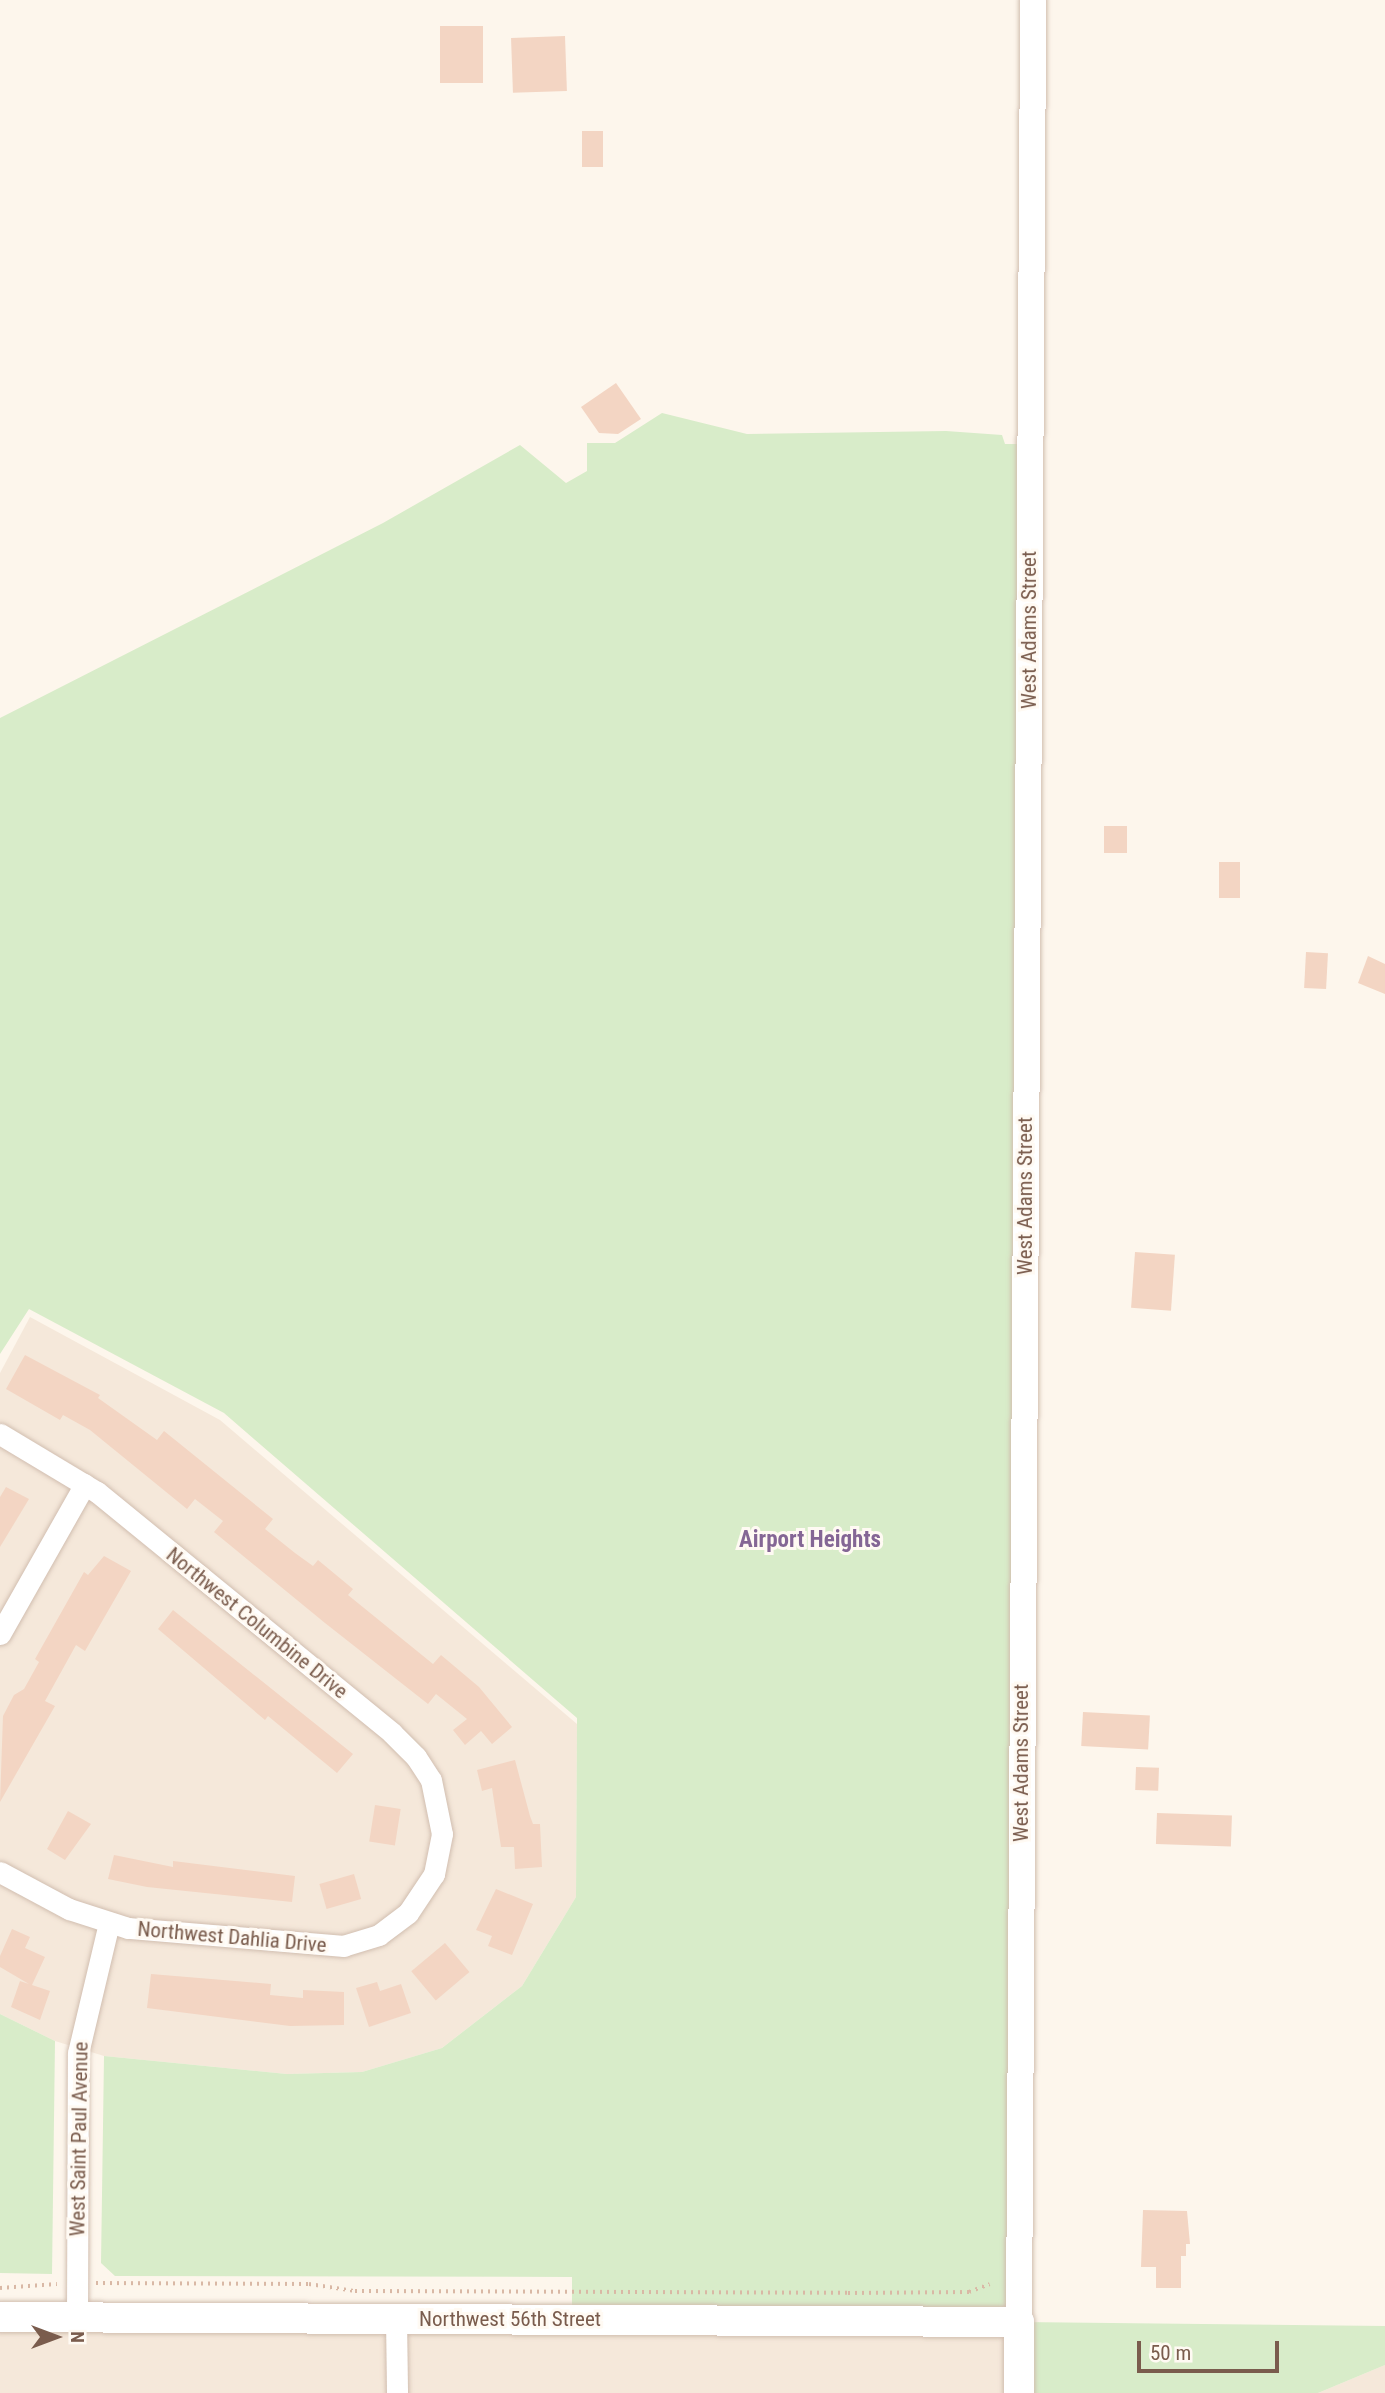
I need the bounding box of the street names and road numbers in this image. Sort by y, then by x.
street label: West Adams Street [1016,551,1042,709]
street label: West Adams Street [1012,1117,1038,1275]
street label: Northwest Columbine Drive [161,1542,353,1704]
street label: West Adams Street [1008,1684,1034,1842]
street label: Northwest Dahlia Drive [137,1916,327,1958]
street label: West Saint Paul Avenue [65,2041,93,2237]
street label: Northwest 56th Street [419,2306,601,2332]

